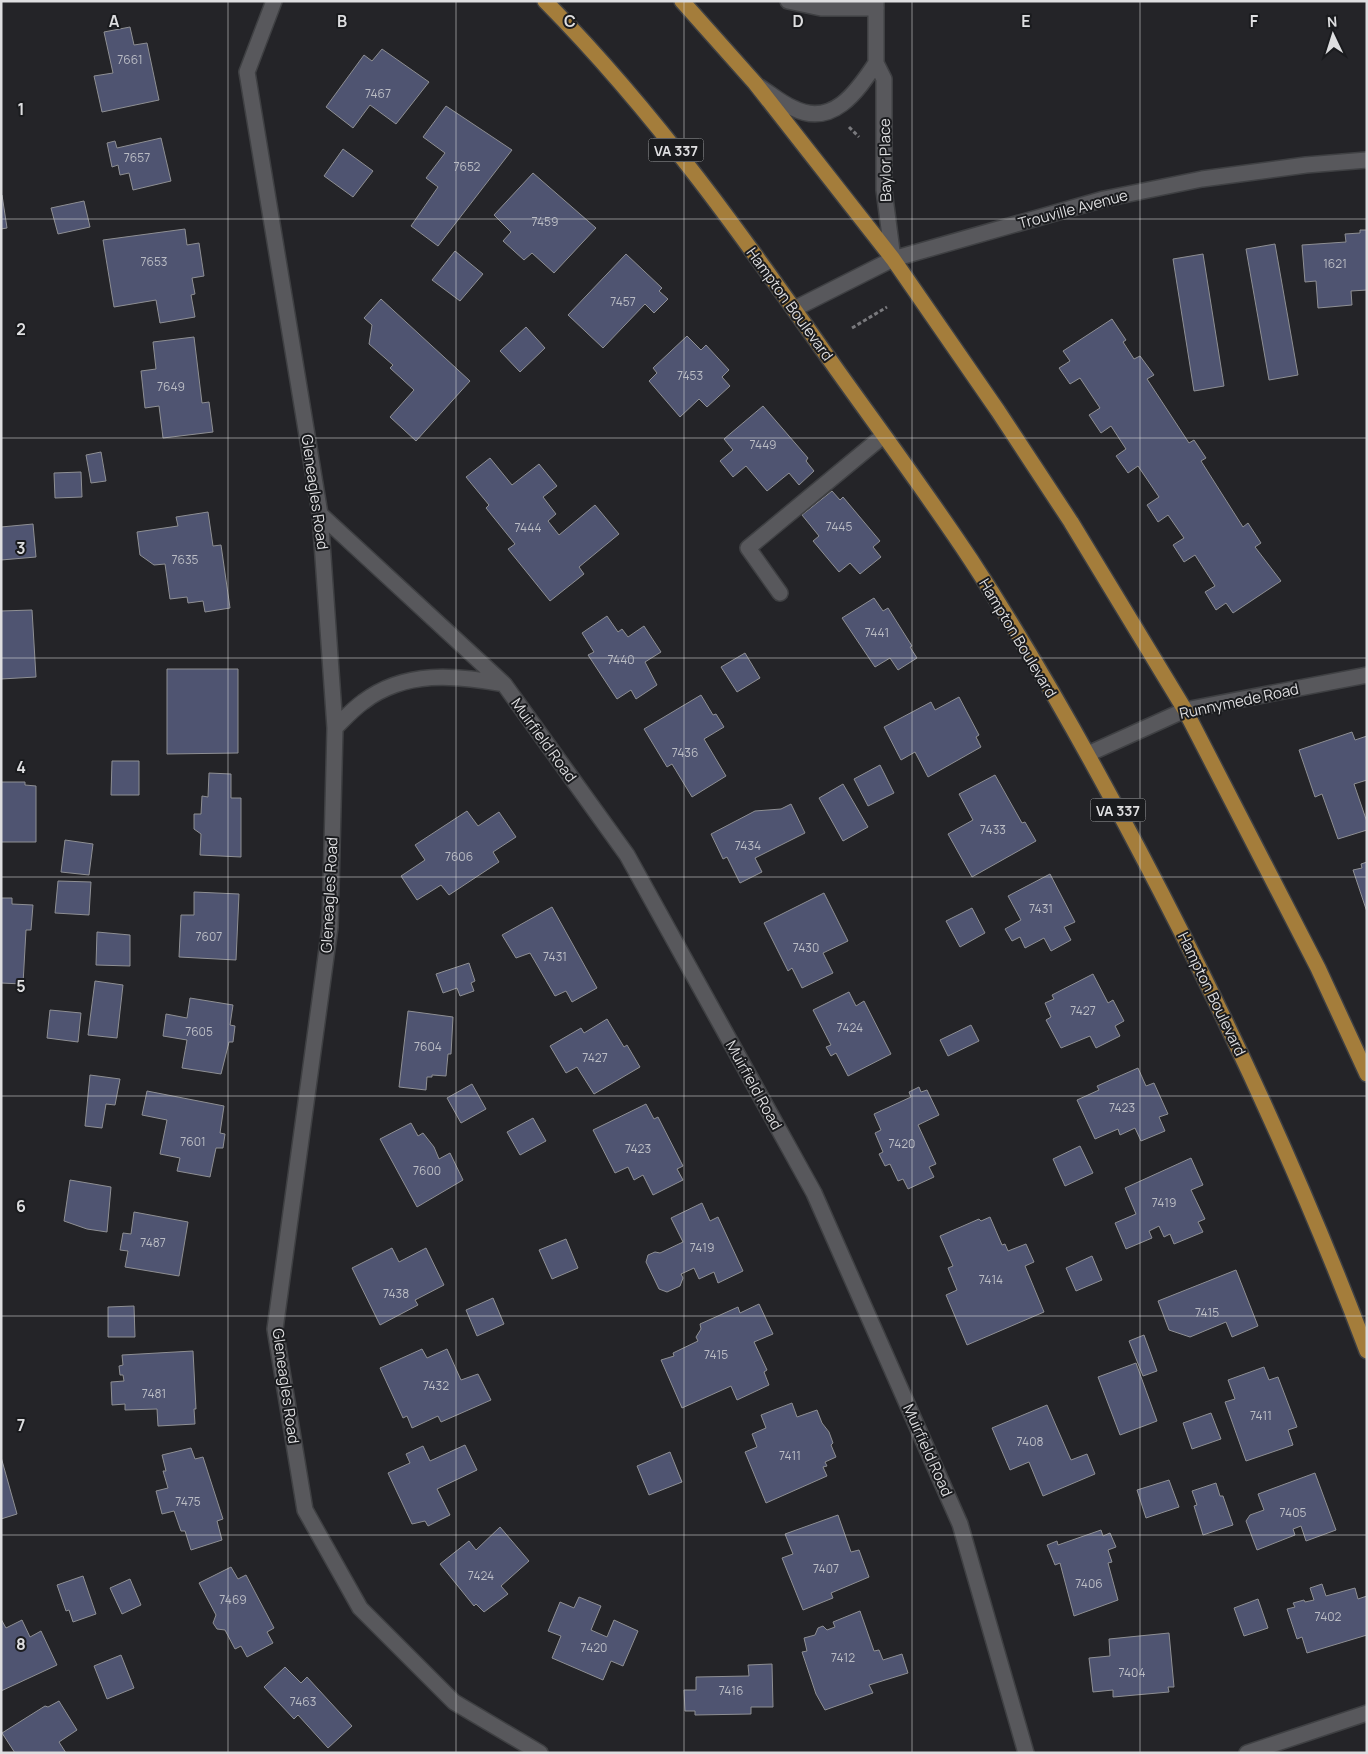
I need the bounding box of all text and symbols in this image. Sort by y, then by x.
text: A [109,10,120,32]
text: B [337,10,347,32]
text: C [564,10,576,32]
text: D [792,10,804,32]
text: E [1021,10,1031,32]
text: F [1250,10,1259,32]
north arrow [1308,10,1358,60]
text: N [1326,12,1338,31]
house number: 7661 [117,51,143,68]
house number: 7467 [365,85,391,102]
text: 1 [17,98,25,120]
street label: Baylor Place [874,118,896,202]
road number: VA 337 [648,138,704,162]
house number: 7657 [124,149,150,166]
house number: 7652 [454,158,481,175]
street label: Trouville Avenue [1016,184,1130,234]
house number: 7459 [532,213,559,230]
street label: Hampton Boulevard [742,243,838,365]
house number: 7653 [140,253,168,270]
house number: 1621 [1323,255,1347,272]
house number: 7457 [610,293,636,310]
text: 2 [16,318,26,340]
house number: 7453 [677,367,703,384]
house number: 7649 [157,378,185,395]
street label: Gleneagles Road [297,433,333,551]
house number: 7449 [749,436,777,453]
house number: 7445 [826,518,852,535]
house number: 7444 [514,519,542,536]
text: 3 [16,537,26,559]
house number: 7635 [171,551,199,568]
street label: Hampton Boulevard [974,575,1062,701]
house number: 7441 [865,624,889,641]
house number: 7440 [607,651,635,668]
street label: Runnymede Road [1177,678,1301,724]
street label: Muirfield Road [506,694,582,786]
house number: 7436 [672,744,698,761]
text: 4 [16,756,26,778]
road number: VA 337 [1090,798,1146,822]
house number: 7433 [980,821,1006,838]
street label: Gleneagles Road [315,837,343,953]
house number: 7434 [735,837,761,854]
house number: 7606 [445,848,473,865]
house number: 7431 [1029,900,1053,917]
house number: 7607 [196,928,222,945]
street label: Hampton Boulevard [1173,929,1251,1059]
house number: 7430 [793,939,819,956]
house number: 7431 [543,948,567,965]
text: 5 [16,975,26,997]
house number: 7427 [1070,1002,1096,1019]
house number: 7424 [837,1019,863,1036]
house number: 7605 [185,1023,213,1040]
street label: Muirfield Road [721,1037,787,1133]
house number: 7604 [414,1038,442,1055]
house number: 7427 [582,1049,608,1066]
house number: 7423 [1109,1099,1135,1116]
house number: 7601 [180,1133,206,1150]
house number: 7420 [889,1135,915,1152]
house number: 7423 [625,1140,651,1157]
house number: 7600 [413,1162,441,1179]
house number: 7419 [1152,1194,1176,1211]
text: 6 [16,1195,26,1217]
house number: 7487 [140,1234,166,1251]
house number: 7419 [690,1239,714,1256]
house number: 7414 [979,1271,1003,1288]
house number: 7438 [383,1285,409,1302]
house number: 7415 [1195,1304,1219,1321]
street label: Gleneagles Road [268,1327,304,1445]
house number: 7415 [704,1346,728,1363]
house number: 7432 [423,1377,449,1394]
house number: 7481 [142,1385,166,1402]
street label: Muirfield Road [898,1400,958,1500]
house number: 7411 [1250,1407,1272,1424]
text: 7 [17,1414,25,1436]
house number: 7408 [1017,1433,1043,1450]
house number: 7411 [779,1447,801,1464]
house number: 7475 [175,1493,201,1510]
house number: 7405 [1280,1504,1307,1521]
house number: 7407 [813,1560,839,1577]
house number: 7424 [468,1567,494,1584]
house number: 7406 [1075,1575,1103,1592]
house number: 7469 [219,1591,247,1608]
house number: 7402 [1315,1608,1342,1625]
text: 8 [16,1633,26,1655]
house number: 7420 [581,1639,607,1656]
house number: 7412 [831,1649,855,1666]
house number: 7404 [1118,1664,1146,1681]
house number: 7416 [719,1682,743,1699]
house number: 7463 [290,1693,316,1710]

